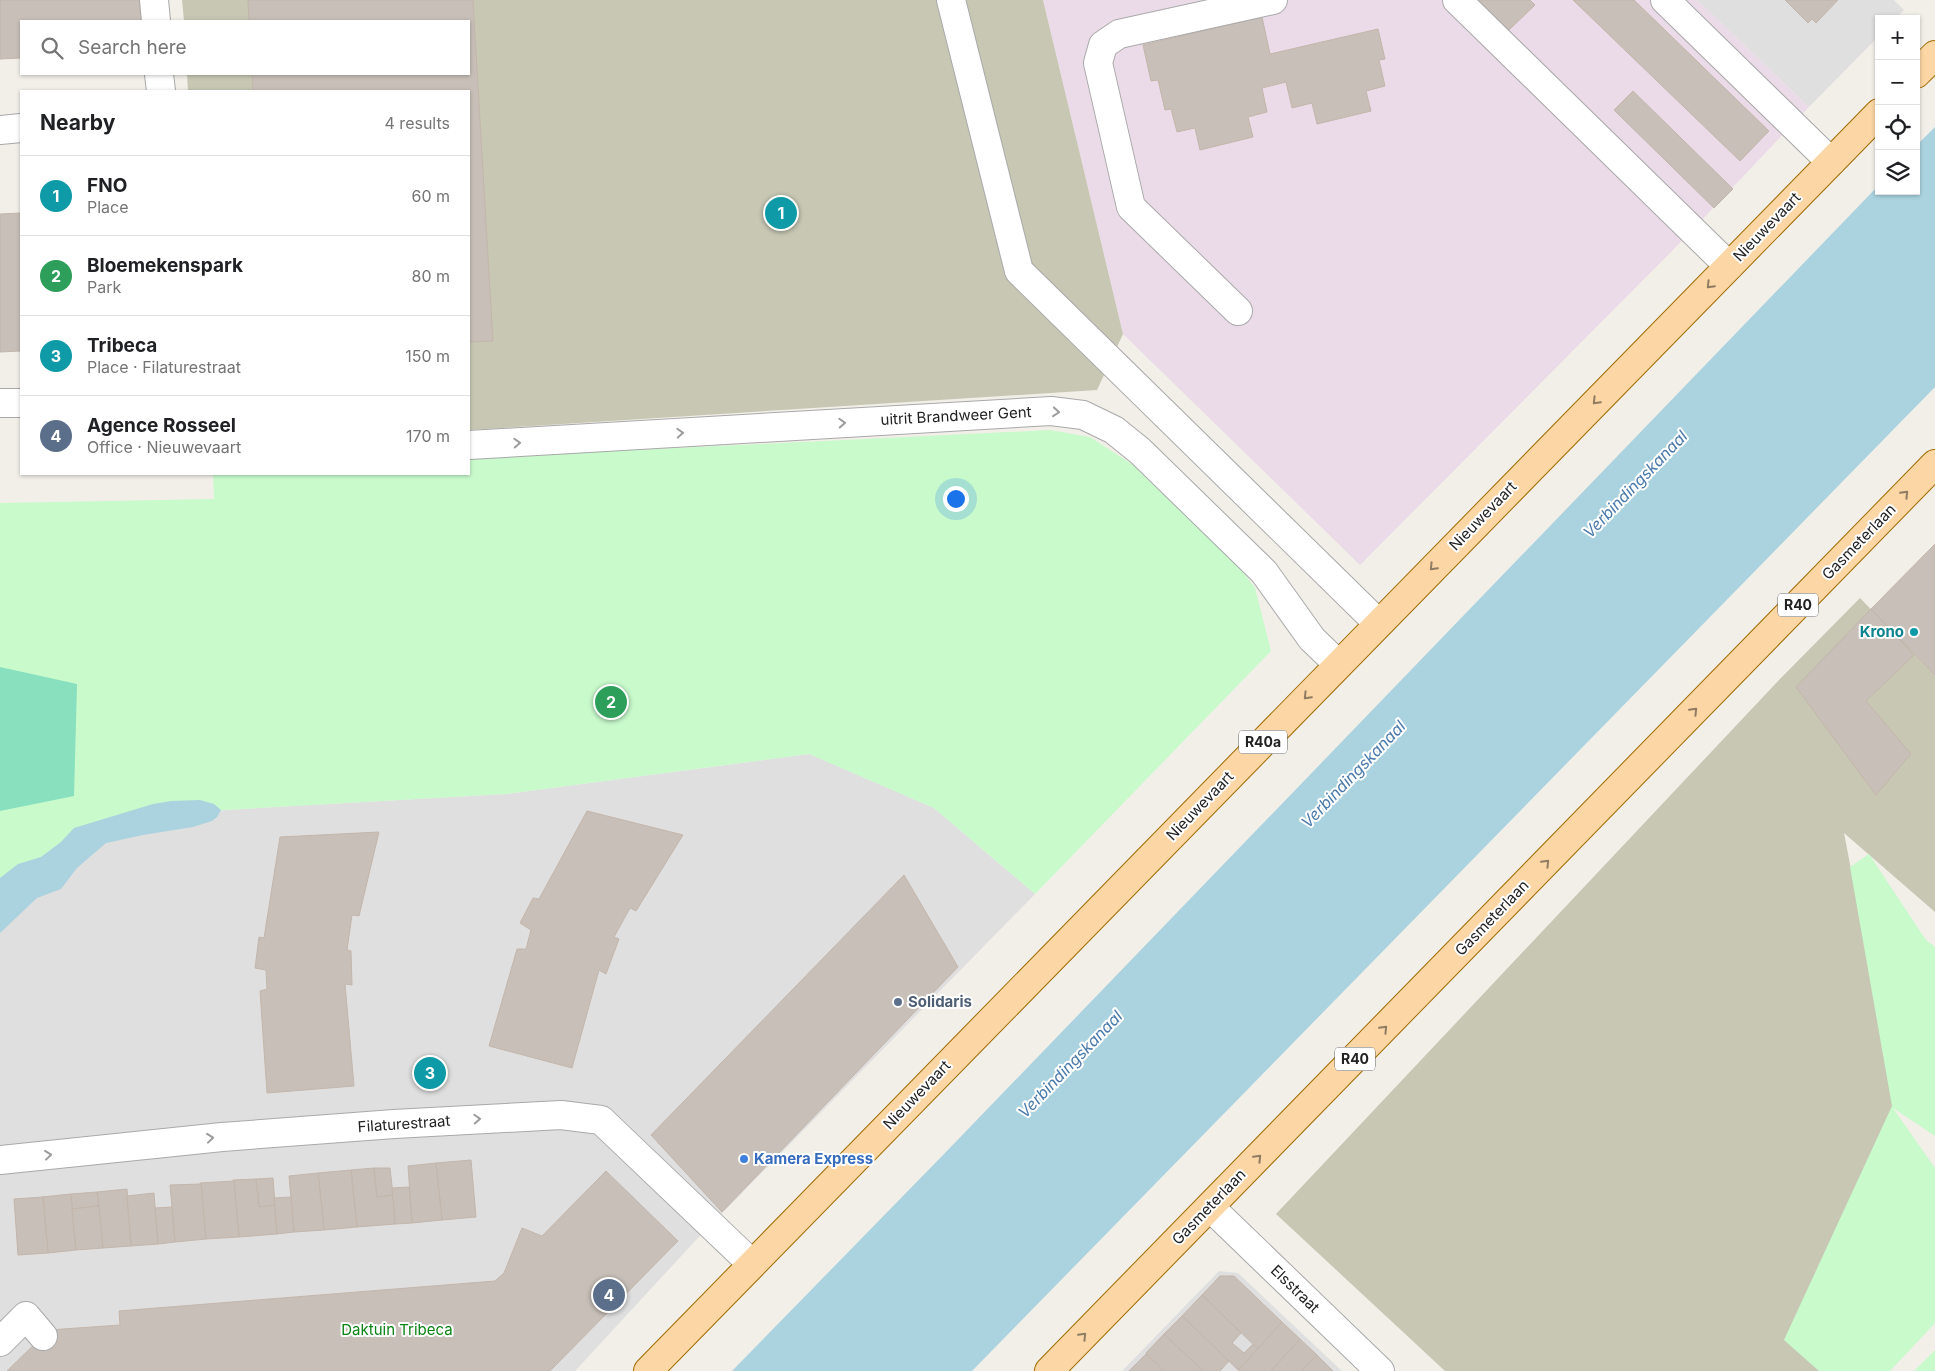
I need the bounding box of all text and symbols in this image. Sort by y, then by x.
map controls [1875,15,1920,195]
button: + [1875,15,1920,60]
search box [20,20,470,75]
icon: search [38,34,66,62]
text: Search here [78,36,187,59]
button: − [1875,60,1920,105]
button: locate [1875,105,1920,150]
text: Nearby [40,110,115,135]
text: 4 results [385,113,450,133]
button: layers [1875,150,1920,195]
text: FNO [87,174,127,197]
text: 1 [53,186,59,206]
text: 60 m [411,186,450,206]
street label: Nieuwevaart [1729,188,1804,265]
pin: 1 [765,194,797,232]
text: Place [87,197,129,217]
text: Bloemekenspark [87,254,243,277]
text: 2 [51,266,61,286]
text: 80 m [411,266,450,286]
text: Park [87,277,121,297]
one-way arrow [1707,279,1716,288]
text: Tribeca [87,334,157,357]
text: 3 [51,346,61,366]
text: 150 m [405,346,450,366]
text: Place · Filaturestraat [87,357,241,377]
one-way arrow [1593,395,1602,404]
street label: uitrit Brandweer Gent [880,402,1032,429]
one-way arrow [1053,406,1061,417]
text: Agence Rosseel [87,414,236,437]
one-way arrow [838,418,846,429]
text: 4 [51,426,61,446]
text: 170 m [406,426,450,446]
water label: Verbindingskanaal [1579,426,1691,542]
one-way arrow [676,427,684,438]
text: Office · Nieuwevaart [87,437,241,457]
one-way arrow [514,437,522,448]
street label: Nieuwevaart [1445,477,1520,554]
your location [943,486,969,512]
one-way arrow [1899,491,1908,500]
street label: Gasmeterlaan [1818,500,1900,584]
one-way arrow [1430,561,1439,570]
road number: R40 [1778,594,1818,616]
place label: Krono [1860,622,1904,641]
marker: Krono [1908,626,1920,638]
pin: 2 [595,683,627,721]
one-way arrow [1304,690,1313,699]
one-way arrow [1688,708,1697,717]
water label: Verbindingskanaal [1297,716,1409,832]
road number: R40a [1239,730,1287,754]
street label: Nieuwevaart [1162,767,1237,844]
one-way arrow [1540,859,1549,868]
street label: Gasmeterlaan [1451,876,1533,960]
place label: Solidaris [908,992,972,1011]
marker: Solidaris [892,996,904,1008]
water label: Verbindingskanaal [1014,1006,1126,1122]
one-way arrow [1378,1026,1387,1035]
road number: R40 [1335,1048,1375,1070]
pin: 3 [414,1054,446,1092]
street label: Nieuwevaart [879,1056,954,1133]
street label: Filaturestraat [357,1111,451,1136]
one-way arrow [473,1114,481,1125]
one-way arrow [206,1133,214,1144]
place label: Kamera Express [754,1149,873,1168]
one-way arrow [45,1150,53,1161]
marker: Kamera Express [738,1153,750,1165]
one-way arrow [1252,1154,1261,1163]
street label: Gasmeterlaan [1168,1165,1250,1249]
street label: Elsstraat [1267,1261,1324,1317]
pin: 4 [593,1276,625,1314]
park label: Daktuin Tribeca [341,1320,453,1339]
one-way arrow [1077,1333,1086,1342]

